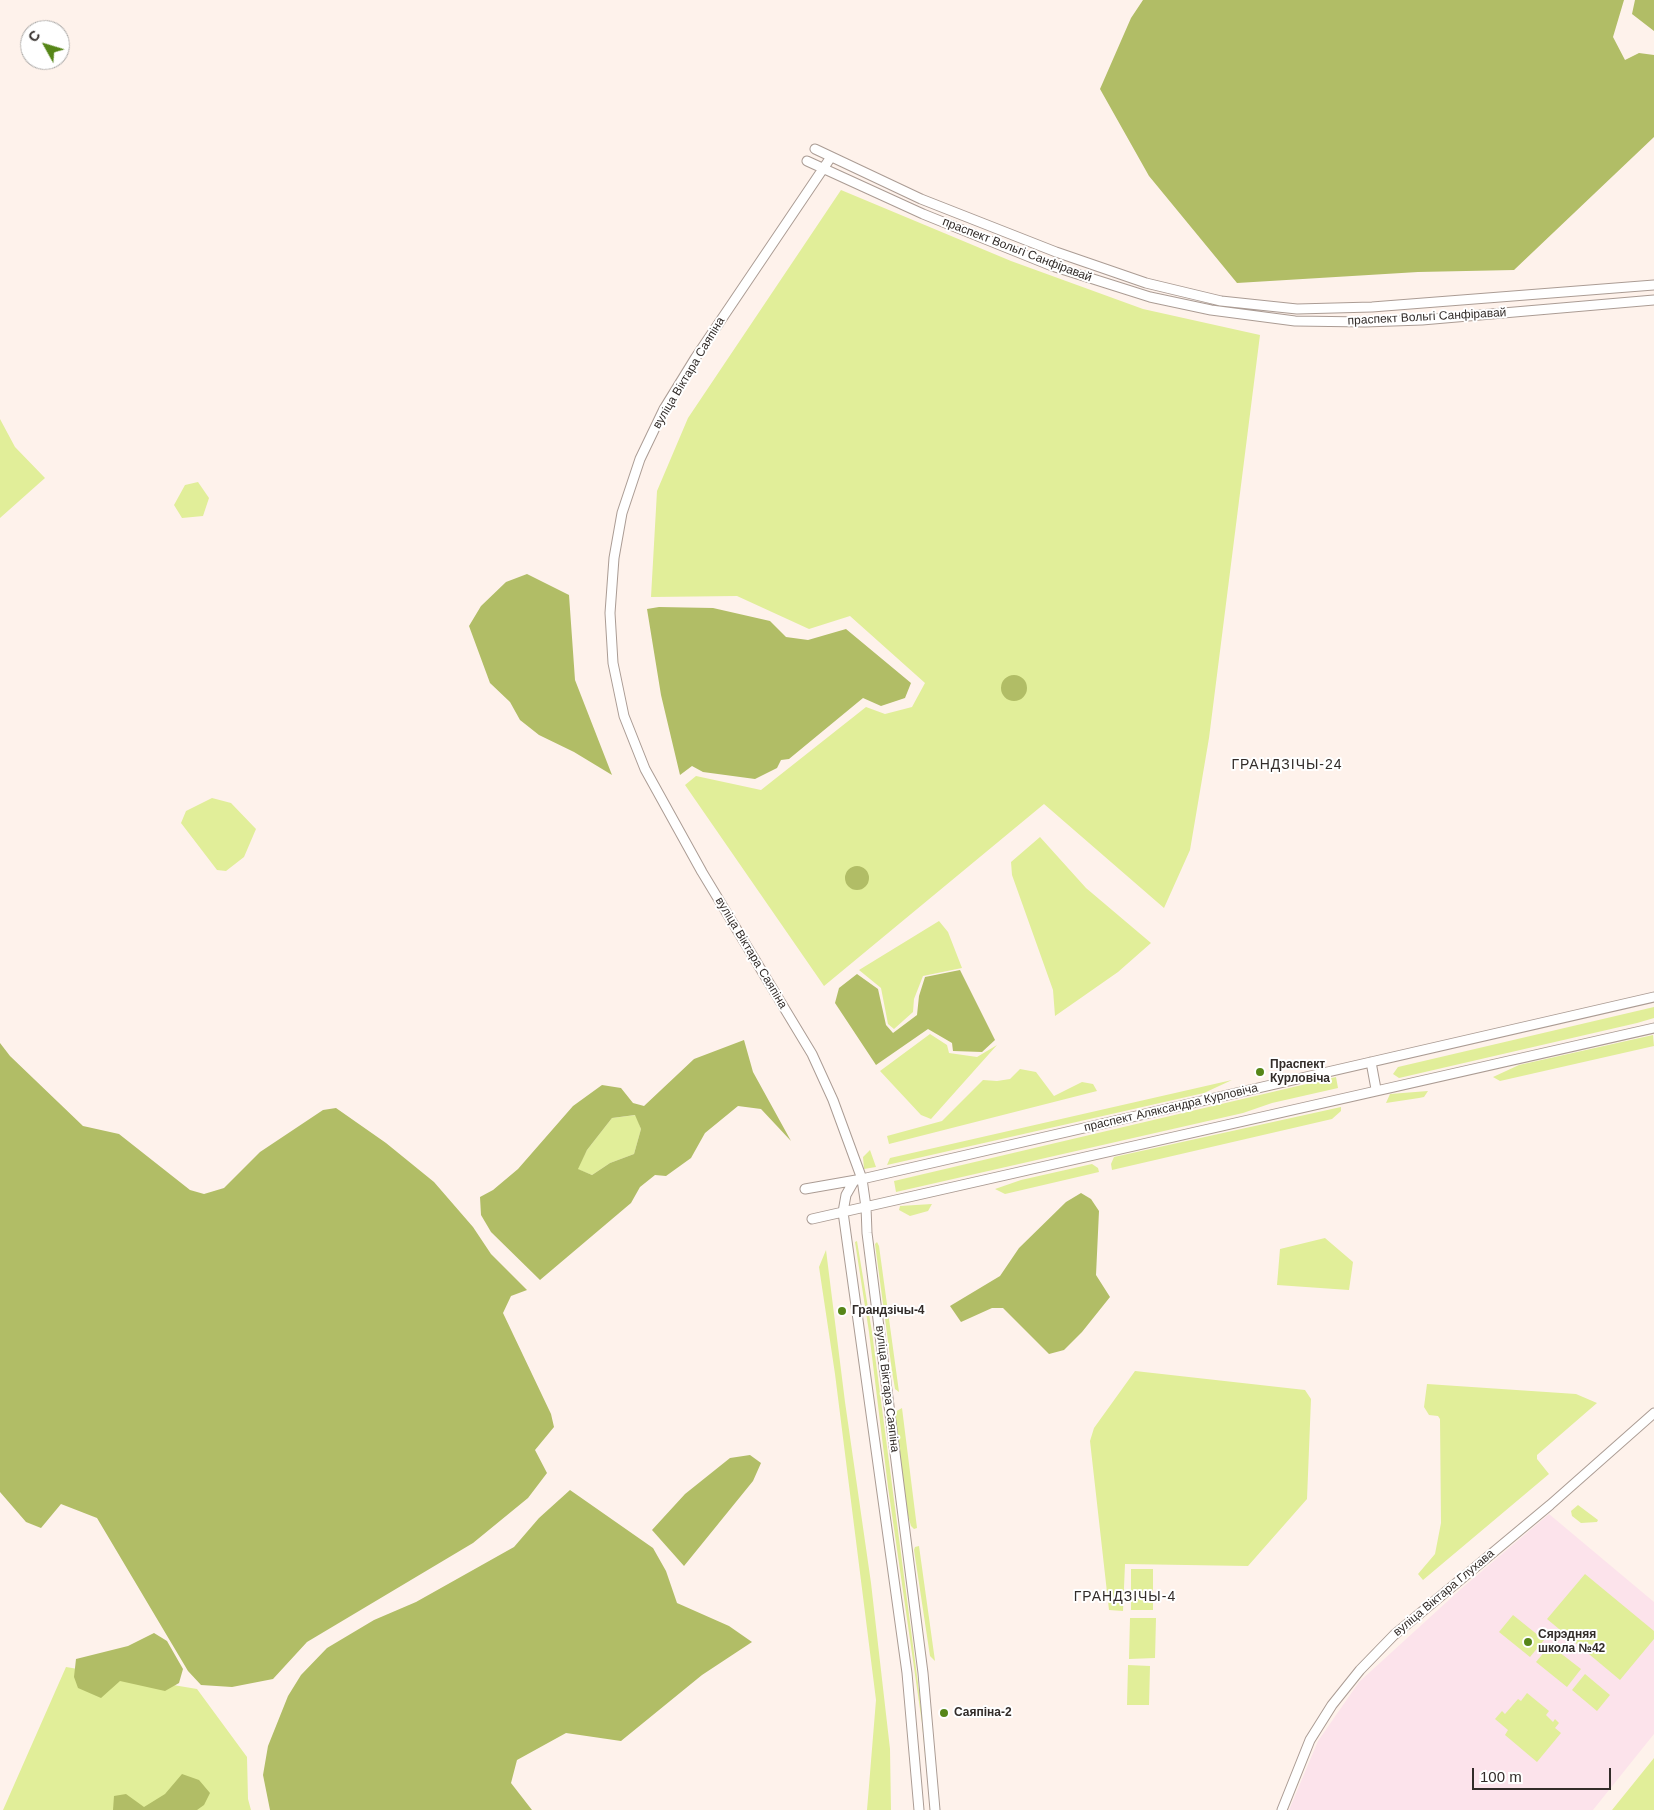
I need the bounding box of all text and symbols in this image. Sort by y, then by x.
north arrow [20,20,70,70]
text: С [25,27,44,45]
street label: праспект Вольгі Санфіравай [940,215,1094,285]
street label: праспект Вольгі Санфіравай [1347,306,1507,328]
street label: вуліца Віктара Саяпіна [650,315,728,431]
district label: ГРАНДЗІЧЫ-24 [1230,757,1344,773]
street label: вуліца Віктара Саяпіна [712,895,790,1011]
place label: Праспект Курловіча [1270,1058,1330,1086]
marker: Праспект Курловіча [1254,1066,1266,1078]
street label: праспект Аляксандра Курловіча [1083,1081,1259,1135]
place label: Грандзічы-4 [852,1304,925,1318]
marker: Грандзічы-4 [836,1305,848,1317]
street label: вуліца Віктара Саяпіна [872,1325,902,1453]
street label: вуліца Віктара Глухава [1391,1547,1497,1639]
district label: ГРАНДЗІЧЫ-4 [1072,1589,1178,1605]
place label: Сярэдняя школа №42 [1538,1628,1605,1656]
marker: Сярэдняя школа №42 [1522,1636,1534,1648]
place label: Саяпіна-2 [954,1706,1012,1720]
marker: Саяпіна-2 [938,1707,950,1719]
scale bar [1474,1758,1613,1790]
text: 100 m [1480,1768,1522,1785]

